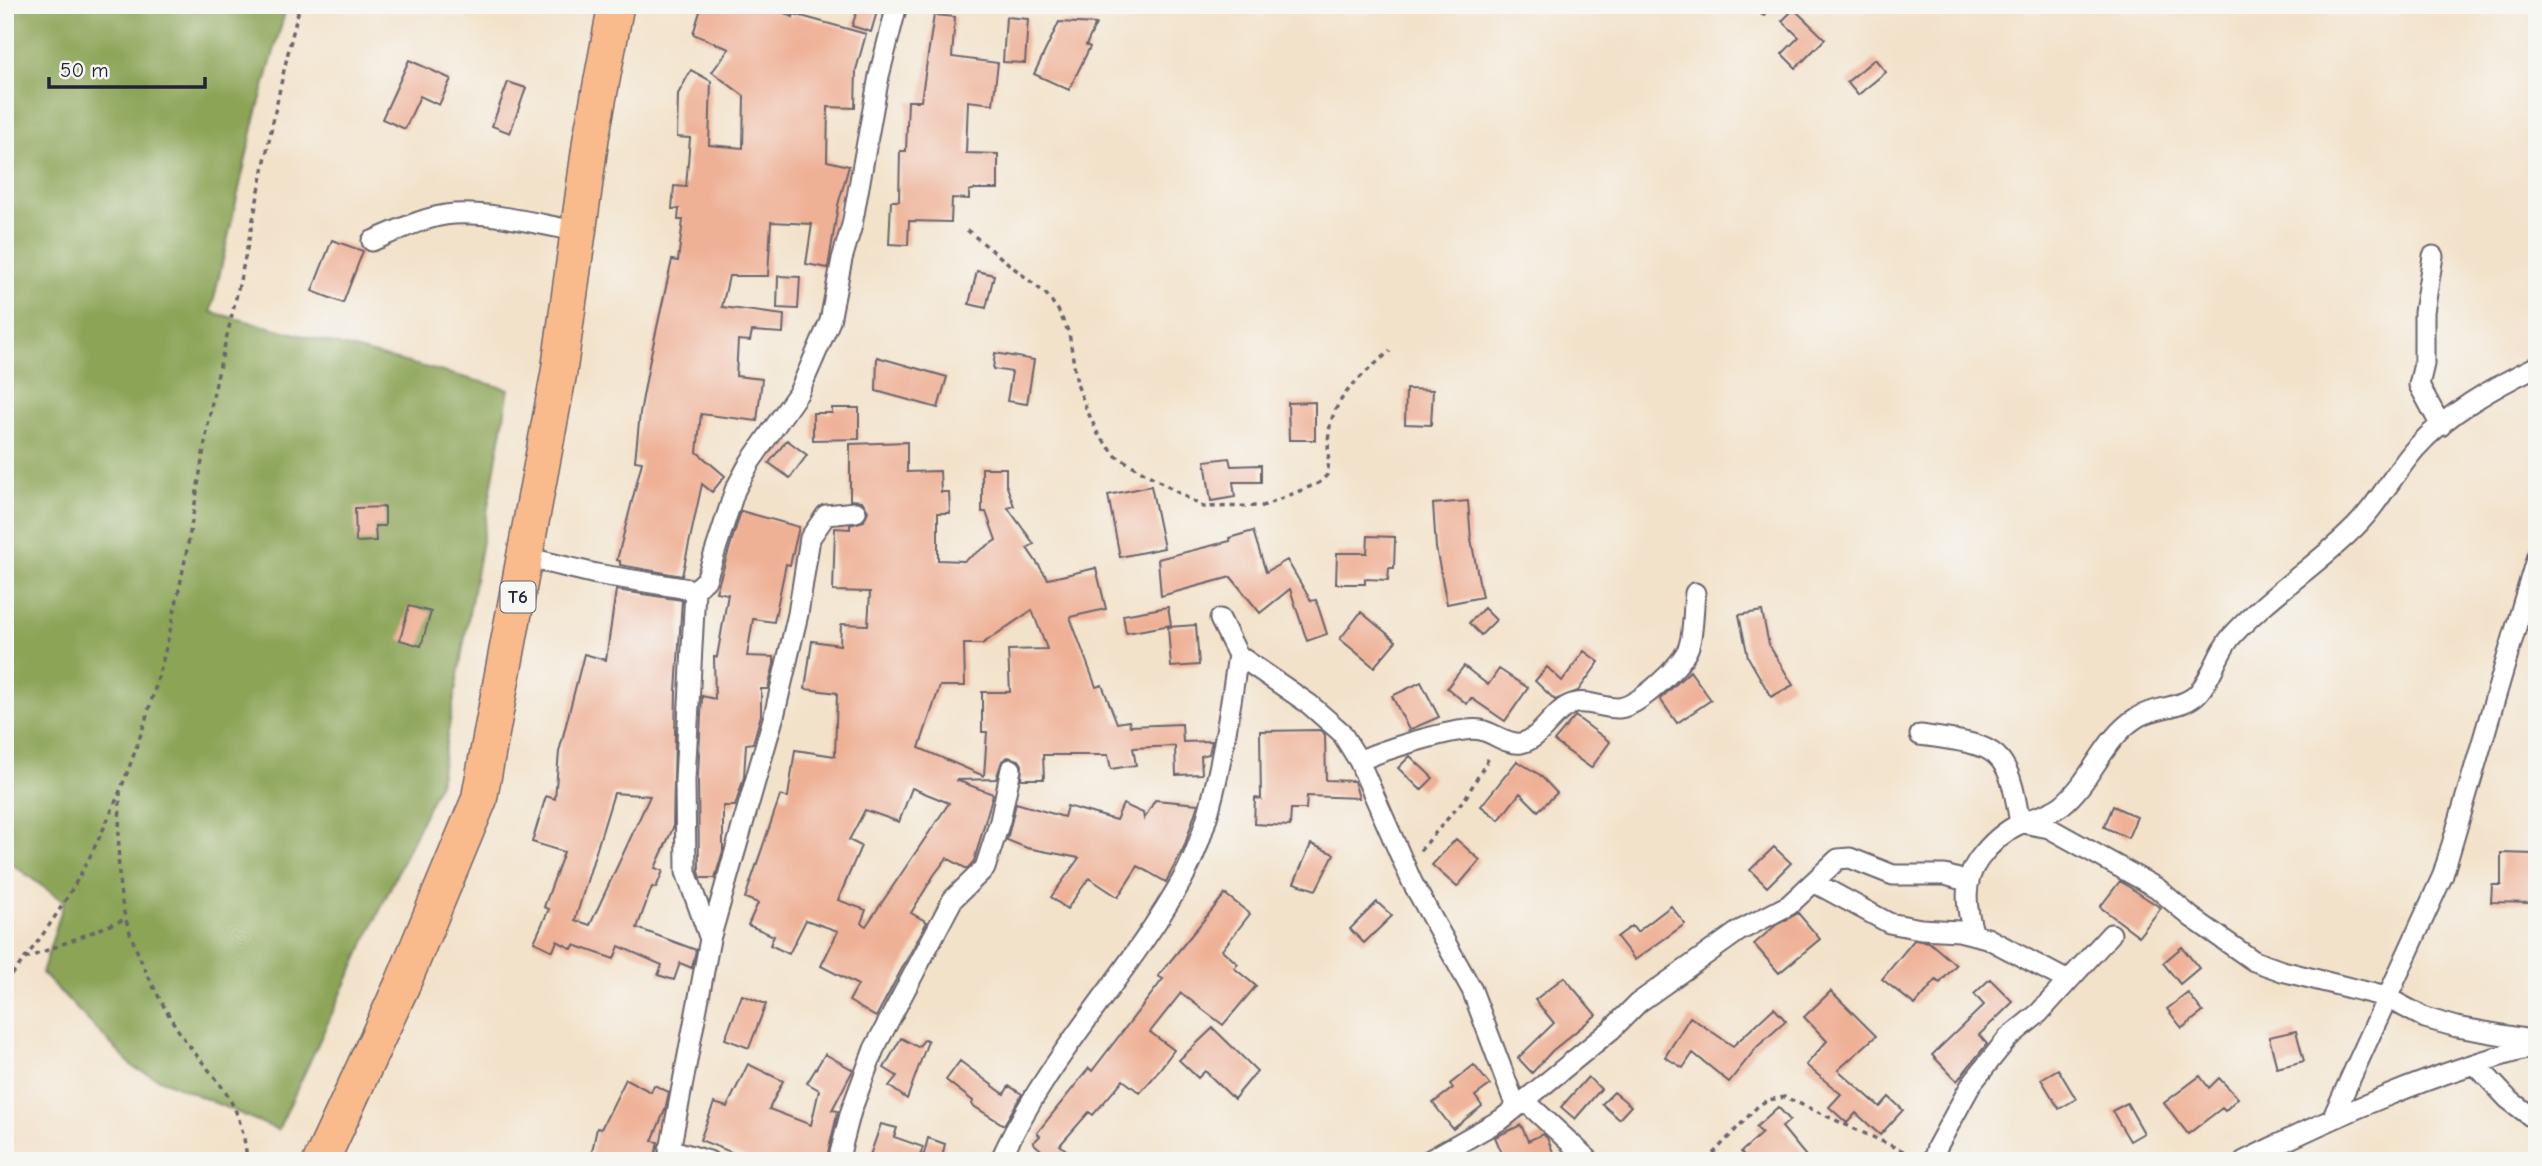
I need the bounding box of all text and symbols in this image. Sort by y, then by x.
scale bar [49,46,205,90]
text: 50 m [60,58,109,82]
road number: T6 [500,582,536,612]

